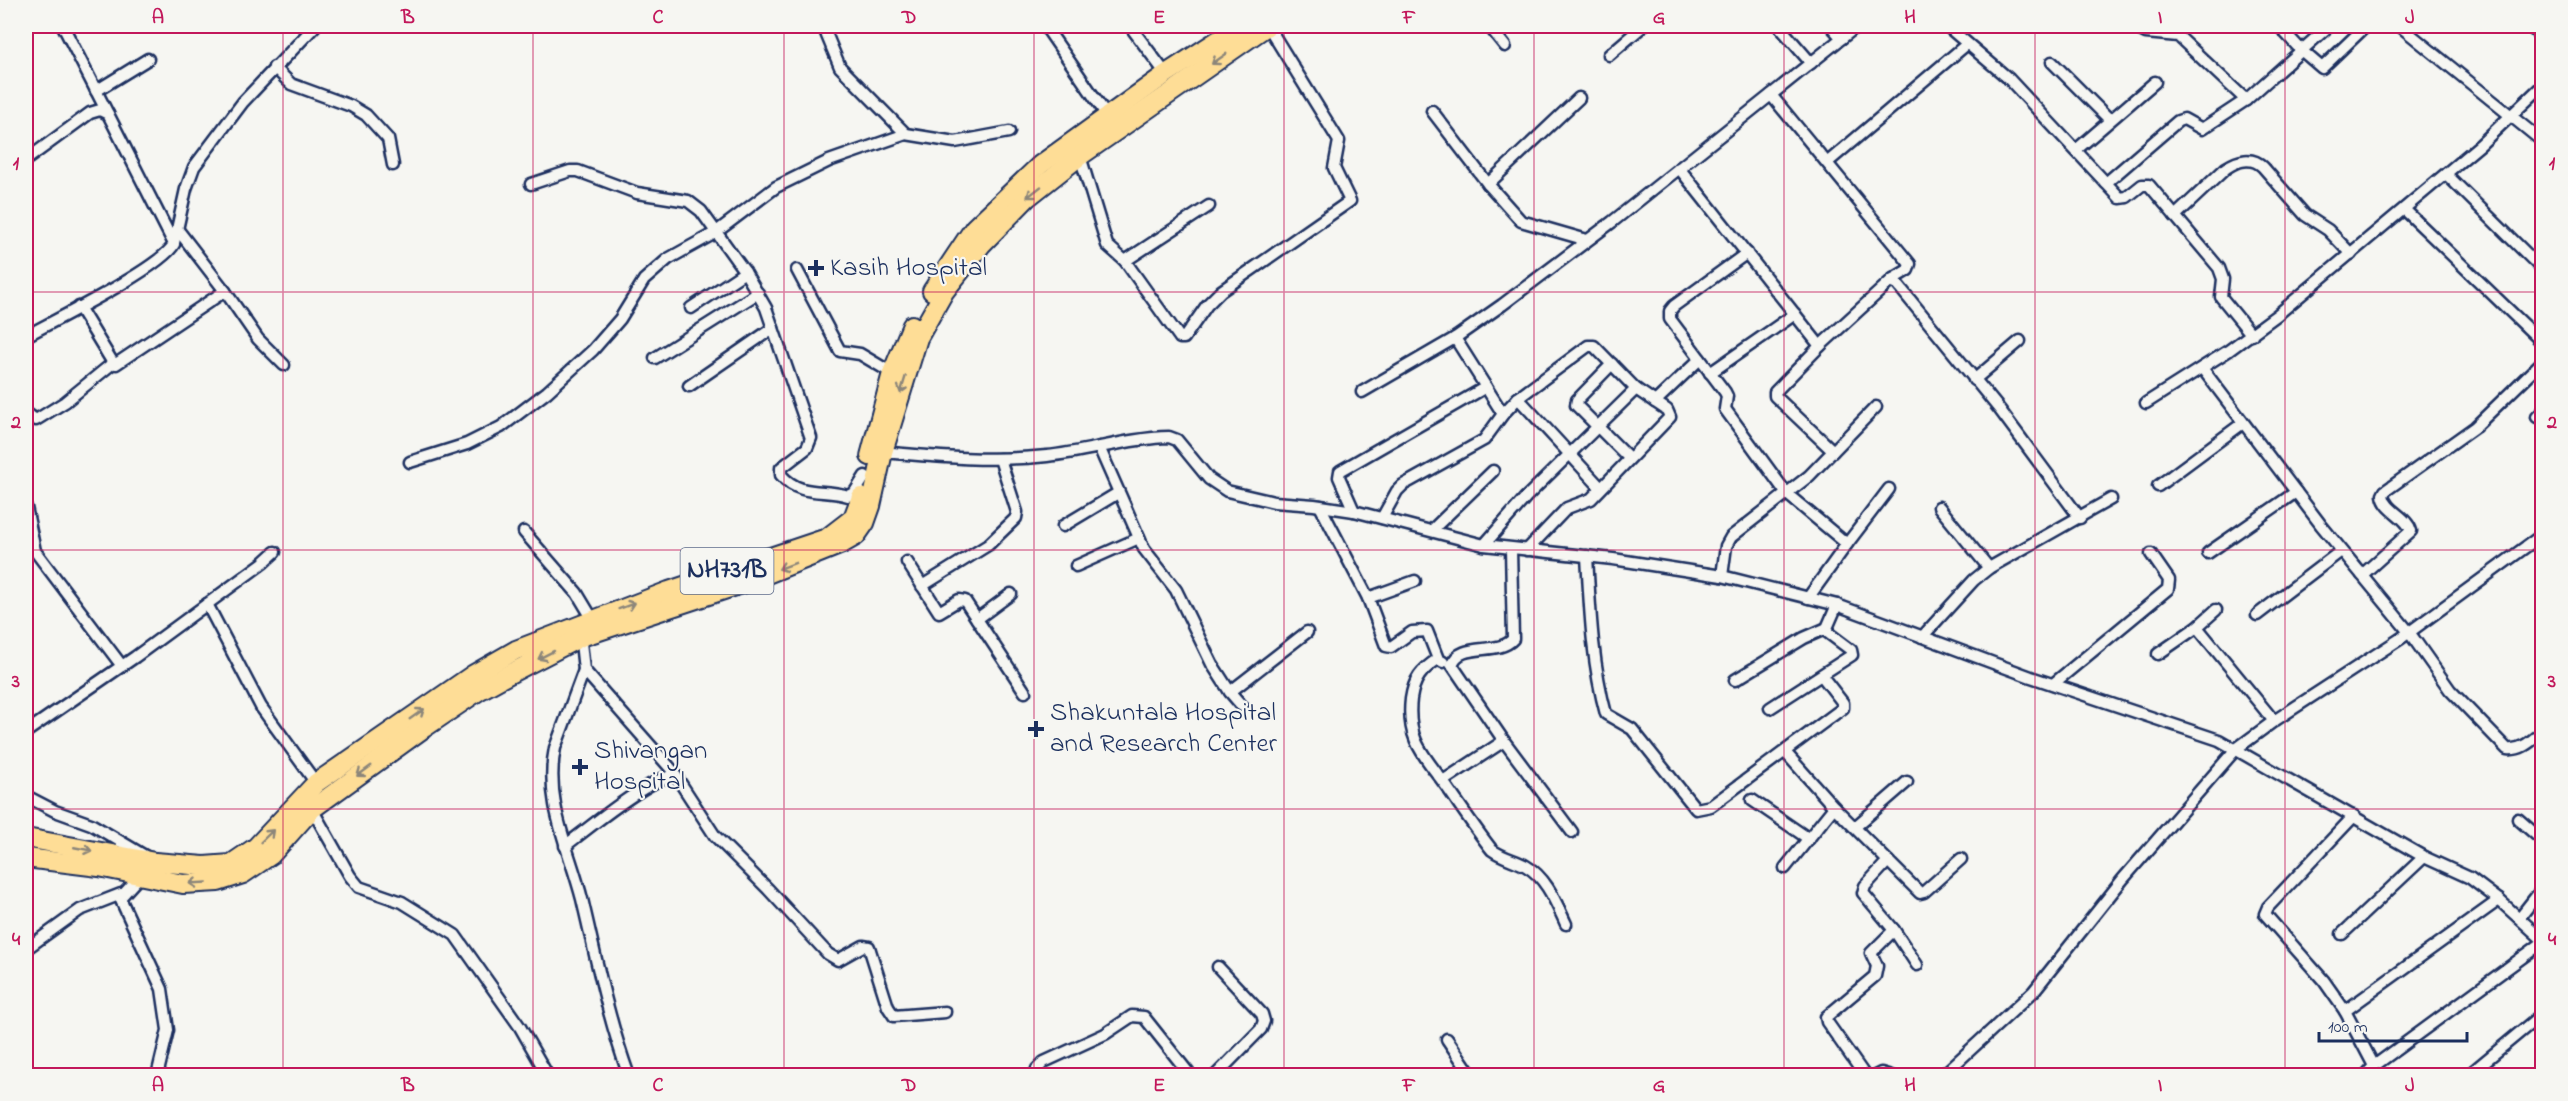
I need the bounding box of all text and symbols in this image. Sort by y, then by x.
text: A [152,4,164,33]
text: B [400,4,415,33]
text: C [653,4,664,33]
text: D [901,4,916,33]
text: E [1153,4,1165,33]
text: F [1402,4,1416,33]
text: G [1653,4,1666,33]
text: H [1904,4,1916,33]
text: I [2158,4,2163,33]
text: J [2405,4,2415,33]
one-way arrow [1212,53,1228,65]
text: 1 [13,150,20,179]
text: 1 [2549,150,2556,179]
one-way arrow [1027,186,1043,199]
place label: Kasih Hospital [830,249,987,288]
marker: Kasih Hospital [807,259,825,277]
one-way arrow [897,375,908,394]
text: 2 [10,409,21,438]
text: 2 [2546,409,2557,438]
road number: NH731B [680,548,774,594]
one-way arrow [779,561,797,572]
one-way arrow [617,600,636,611]
one-way arrow [537,650,555,661]
text: 3 [11,668,20,697]
text: 3 [2547,668,2556,697]
place label: Shakuntala Hospital and Research Center [1050,694,1278,764]
one-way arrow [409,708,425,720]
marker: Shakuntala Hospital and Research Center [1027,720,1045,738]
place label: Shivangan Hospital [594,732,707,802]
marker: Shivangan Hospital [571,758,589,776]
one-way arrow [356,765,373,777]
one-way arrow [259,829,274,843]
one-way arrow [73,844,92,855]
one-way arrow [188,878,208,889]
text: 4 [12,926,21,955]
text: 4 [2548,926,2557,955]
scale bar [2319,1005,2468,1043]
text: 100 m [2328,1015,2368,1041]
text: A [152,1072,164,1101]
text: B [400,1072,415,1101]
text: C [653,1072,664,1101]
text: D [901,1072,916,1101]
text: E [1153,1072,1165,1101]
text: F [1402,1072,1416,1101]
text: G [1653,1072,1666,1101]
text: H [1904,1072,1916,1101]
text: I [2158,1072,2163,1101]
text: J [2405,1072,2415,1101]

